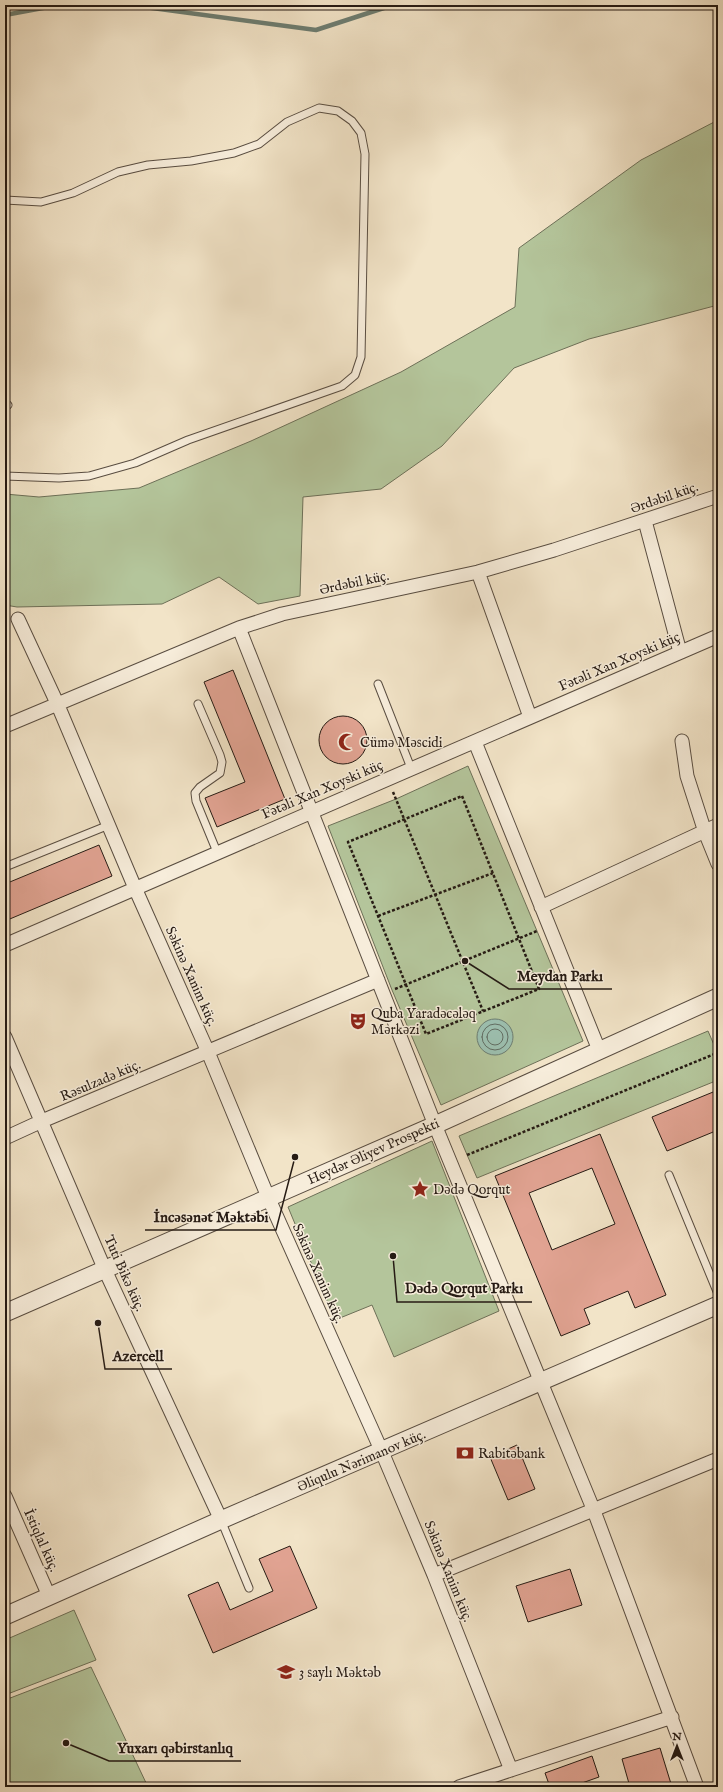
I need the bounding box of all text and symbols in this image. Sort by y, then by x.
street label: Ərdəbil küç. [628,478,701,518]
street label: Ərdəbil küç. [318,567,391,599]
street label: Fətəli Xan Xoyski küç [556,628,683,696]
mosque icon: Cümə Məscidi [337,732,357,752]
place label: Cümə Məscidi [360,734,443,752]
street label: Fətəli Xan Xoyski küç [259,756,386,824]
street label: Səkinə Xanim küç. [161,924,221,1029]
callout: Meydan Parkı [509,962,612,989]
text: Meydan Parkı [517,967,603,986]
place label: Quba Yaradəcələq Mərkəzi [371,1005,477,1039]
theatre icon: Quba Yaradəcələq Mərkəzi [348,1011,368,1031]
street label: Rəsulzadə küç. [57,1056,143,1106]
street label: Heydər Əliyev Prospekti [305,1115,442,1189]
place icon: Dədə Qorqut [410,1179,430,1199]
place label: Dədə Qorqut [433,1181,510,1199]
callout: İncəsənət Məktəbi [145,1203,276,1230]
text: İncəsənət Məktəbi [153,1208,269,1227]
street label: Səkinə Xanim küç. [288,1221,348,1326]
street label: Tuti Bikə küç. [99,1233,149,1314]
callout: Dədə Qorqut Parkı [397,1275,532,1302]
text: Dədə Qorqut Parkı [405,1279,523,1298]
callout: Azercell [105,1342,172,1369]
text: Azercell [111,1347,164,1366]
street label: Əliqulu Nərimanov küç. [294,1426,428,1496]
bank icon: Rabitəbank [455,1443,475,1463]
place label: Rabitəbank [478,1445,546,1463]
street label: İstiqlal küç. [19,1506,63,1575]
street label: Səkinə Xanim küç. [420,1518,477,1625]
school or university icon: 3 saylı Məktəb [276,1662,296,1682]
place label: 3 saylı Məktəb [299,1664,381,1682]
north arrow [657,1726,697,1766]
text: N [671,1730,682,1744]
callout: Yuxarı qəbirstanlıq [109,1734,241,1761]
text: Yuxarı qəbirstanlıq [117,1739,234,1758]

